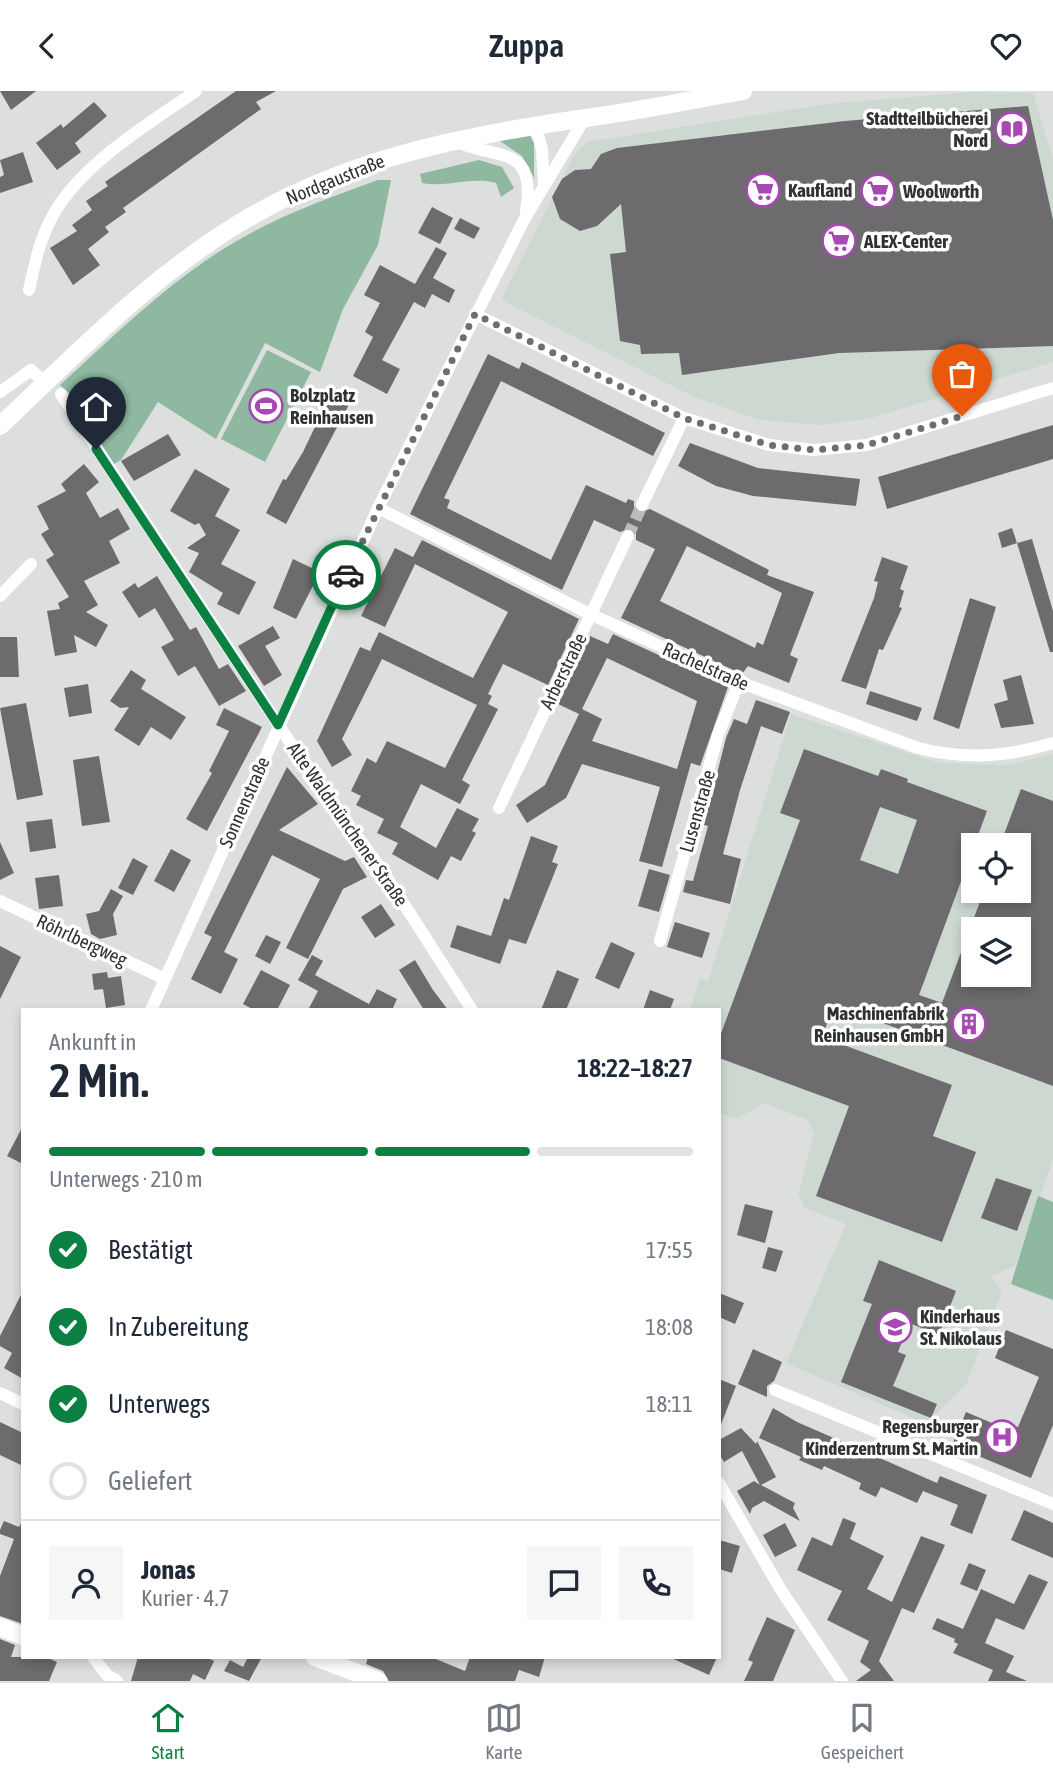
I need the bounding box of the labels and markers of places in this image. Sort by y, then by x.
place label: Stadtteilbücherei Nord [866,107,988,151]
library icon: Stadtteilbücherei Nord [993,110,1031,148]
supermarket icon: Kaufland [744,171,782,209]
supermarket icon: Woolworth [859,172,897,210]
place label: Kaufland [788,179,852,201]
place label: Woolworth [902,180,979,202]
supermarket icon: ALEX-Center [820,222,858,260]
place label: ALEX-Center [863,230,948,252]
pin [932,344,992,416]
pin [66,377,126,449]
place label: Bolzplatz Reinhausen [290,384,374,428]
sports icon: Bolzplatz Reinhausen [247,387,285,425]
place label: Maschinenfabrik Reinhausen GmbH [814,1002,945,1046]
building icon: Maschinenfabrik Reinhausen GmbH [950,1005,988,1043]
place label: Kinderhaus St. Nikolaus [920,1305,1002,1349]
school or university icon: Kinderhaus St. Nikolaus [876,1308,914,1346]
place label: Regensburger Kinderzentrum St. Martin [805,1415,978,1459]
hospital icon: Regensburger Kinderzentrum St. Martin [983,1418,1021,1456]

